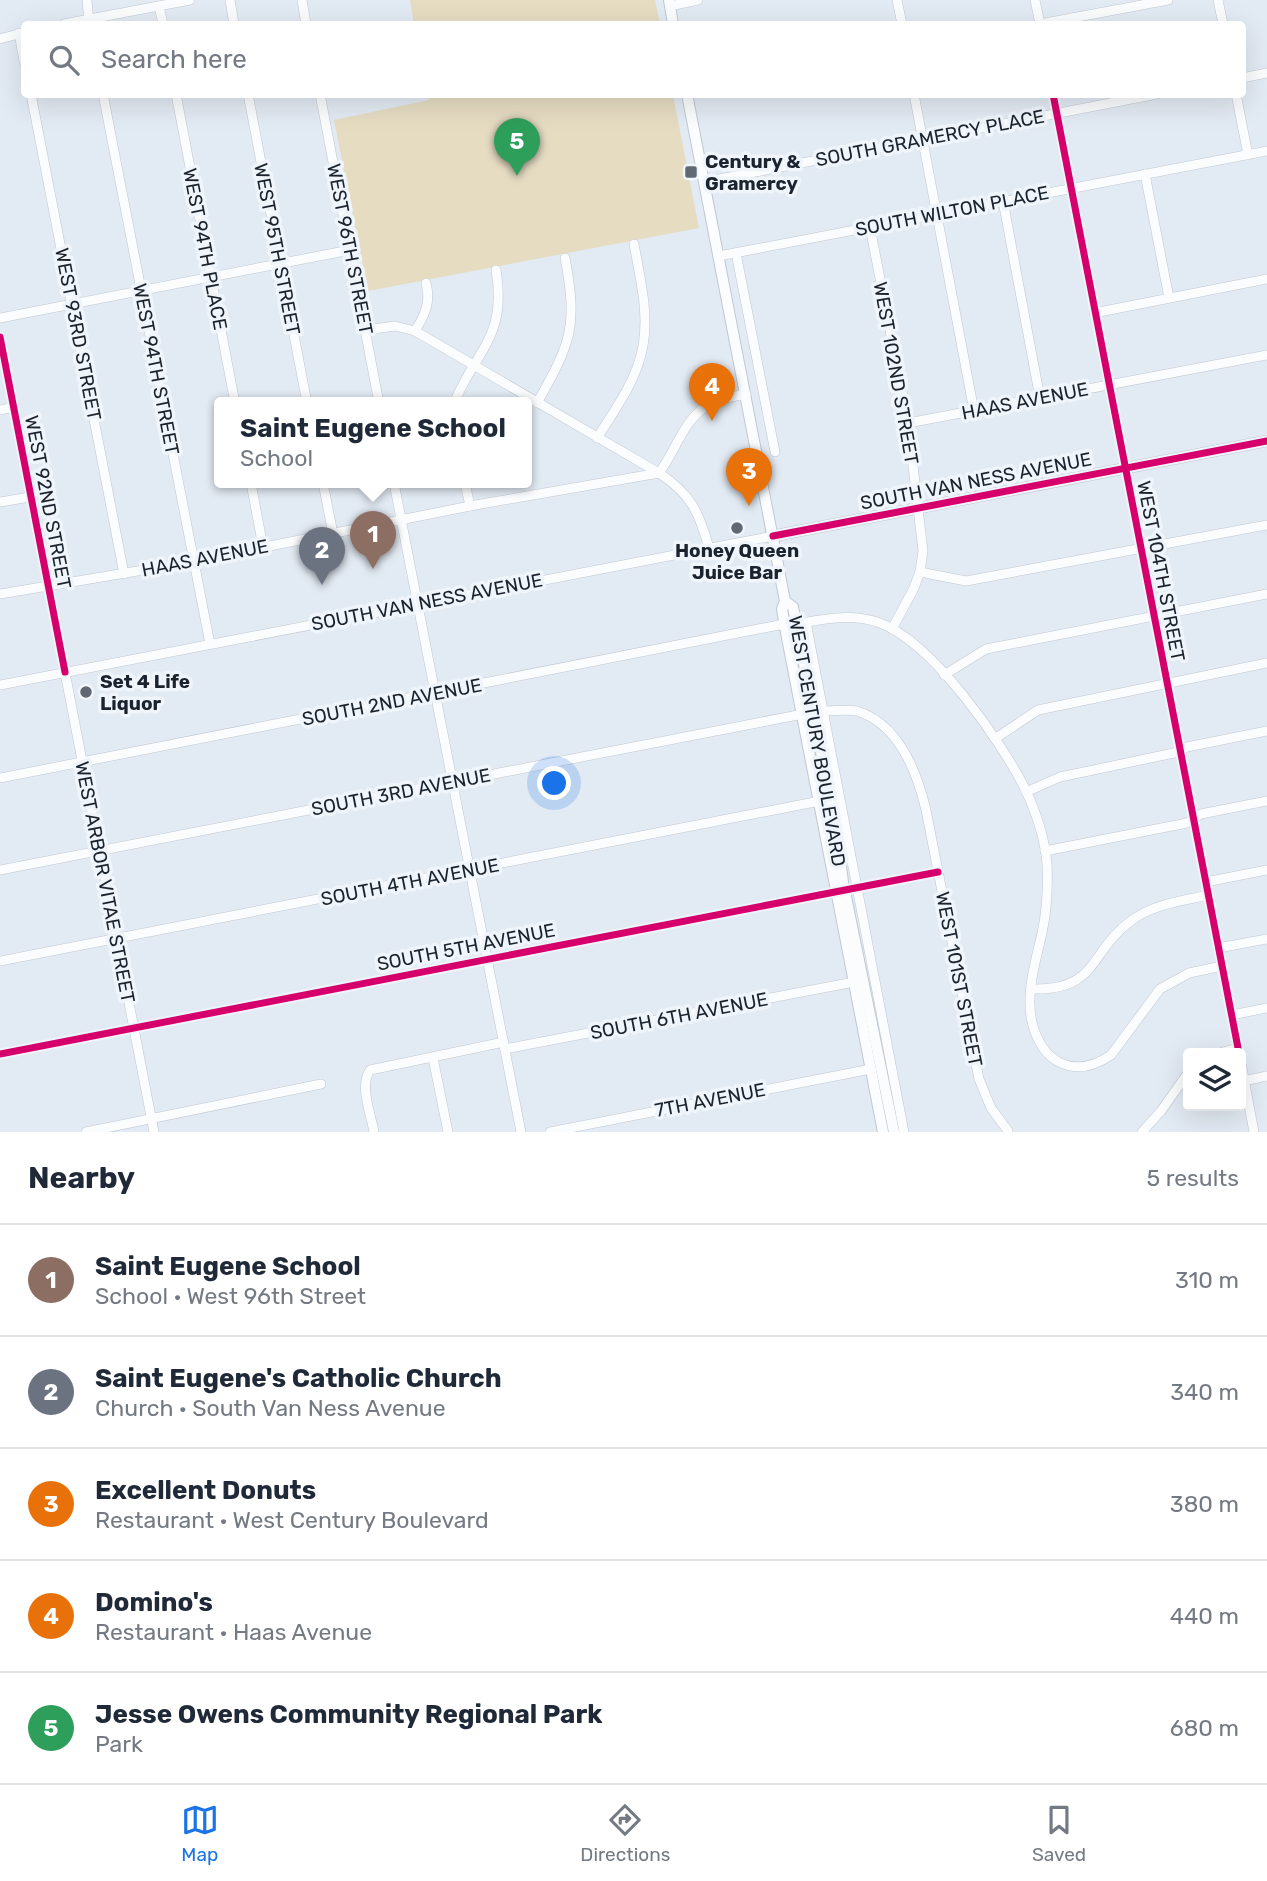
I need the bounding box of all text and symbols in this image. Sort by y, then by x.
search box [21,21,1246,98]
icon: search [45,41,83,79]
text: Search here [101,44,247,75]
street label: SOUTH GRAMERCY PLACE [814,105,1046,171]
pin: 5 [494,118,540,176]
place label: Century & Gramercy [705,150,800,195]
street label: WEST 95TH STREET [249,161,305,337]
street label: WEST 96TH STREET [322,162,378,336]
marker: Century & Gramercy [683,164,699,180]
street label: WEST 94TH PLACE [178,166,232,332]
street label: SOUTH WILTON PLACE [853,181,1051,241]
street label: WEST 93RD STREET [50,246,106,422]
street label: WEST 102ND STREET [869,280,923,466]
street label: WEST 94TH STREET [128,281,184,457]
pin: 4 [689,363,735,421]
street label: HAAS AVENUE [960,377,1090,425]
popup [214,397,532,488]
street label: WEST 92ND STREET [20,413,76,591]
text: Saint Eugene School [240,413,506,444]
text: School [240,444,313,472]
street label: SOUTH VAN NESS AVENUE [858,447,1094,515]
pin: 3 [726,448,772,506]
street label: WEST 104TH STREET [1132,479,1190,663]
pin: 1 [350,511,396,569]
marker: Honey Queen Juice Bar [729,520,745,536]
pin: 2 [299,527,345,585]
street label: HAAS AVENUE [140,534,270,582]
place label: Honey Queen Juice Bar [675,539,799,584]
street label: SOUTH VAN NESS AVENUE [309,568,545,636]
street label: WEST CENTURY BOULEVARD [784,614,850,868]
place label: Set 4 Life Liquor [100,670,190,715]
street label: SOUTH 2ND AVENUE [300,673,484,731]
marker: Set 4 Life Liquor [78,684,94,700]
street label: WEST ARBOR VITAE STREET [70,759,140,1005]
street label: SOUTH 3RD AVENUE [309,763,493,821]
your location [537,766,571,800]
street label: SOUTH 4TH AVENUE [319,853,501,911]
street label: WEST 101ST STREET [931,889,987,1069]
street label: SOUTH 5TH AVENUE [375,918,557,976]
street label: SOUTH 6TH AVENUE [588,987,770,1045]
map controls [1183,1048,1246,1111]
button: layers [1183,1048,1246,1111]
street label: 7TH AVENUE [653,1078,767,1122]
text: Nearby [28,1160,135,1196]
text: 5 results [1146,1164,1239,1192]
text: Saint Eugene School [95,1251,361,1282]
text: 1 [45,1266,57,1294]
text: 310 m [1175,1266,1239,1294]
text: School · West 96th Street [95,1282,366,1310]
text: Saint Eugene's Catholic Church [95,1363,502,1394]
text: 2 [44,1378,58,1406]
text: 340 m [1170,1378,1239,1406]
text: Church · South Van Ness Avenue [95,1394,446,1422]
text: Excellent Donuts [95,1475,316,1506]
text: 3 [43,1490,59,1518]
text: 380 m [1170,1490,1239,1518]
text: Restaurant · West Century Boulevard [95,1506,489,1534]
text: Domino's [95,1587,213,1618]
text: 4 [43,1602,59,1630]
text: 440 m [1170,1602,1239,1630]
text: Restaurant · Haas Avenue [95,1618,372,1646]
text: Jesse Owens Community Regional Park [95,1699,602,1730]
text: 5 [44,1714,58,1742]
text: 680 m [1170,1714,1239,1742]
text: Park [95,1730,143,1758]
tab: Map [181,1801,219,1866]
tab: Directions [580,1801,670,1866]
tab: Saved [1032,1801,1086,1866]

